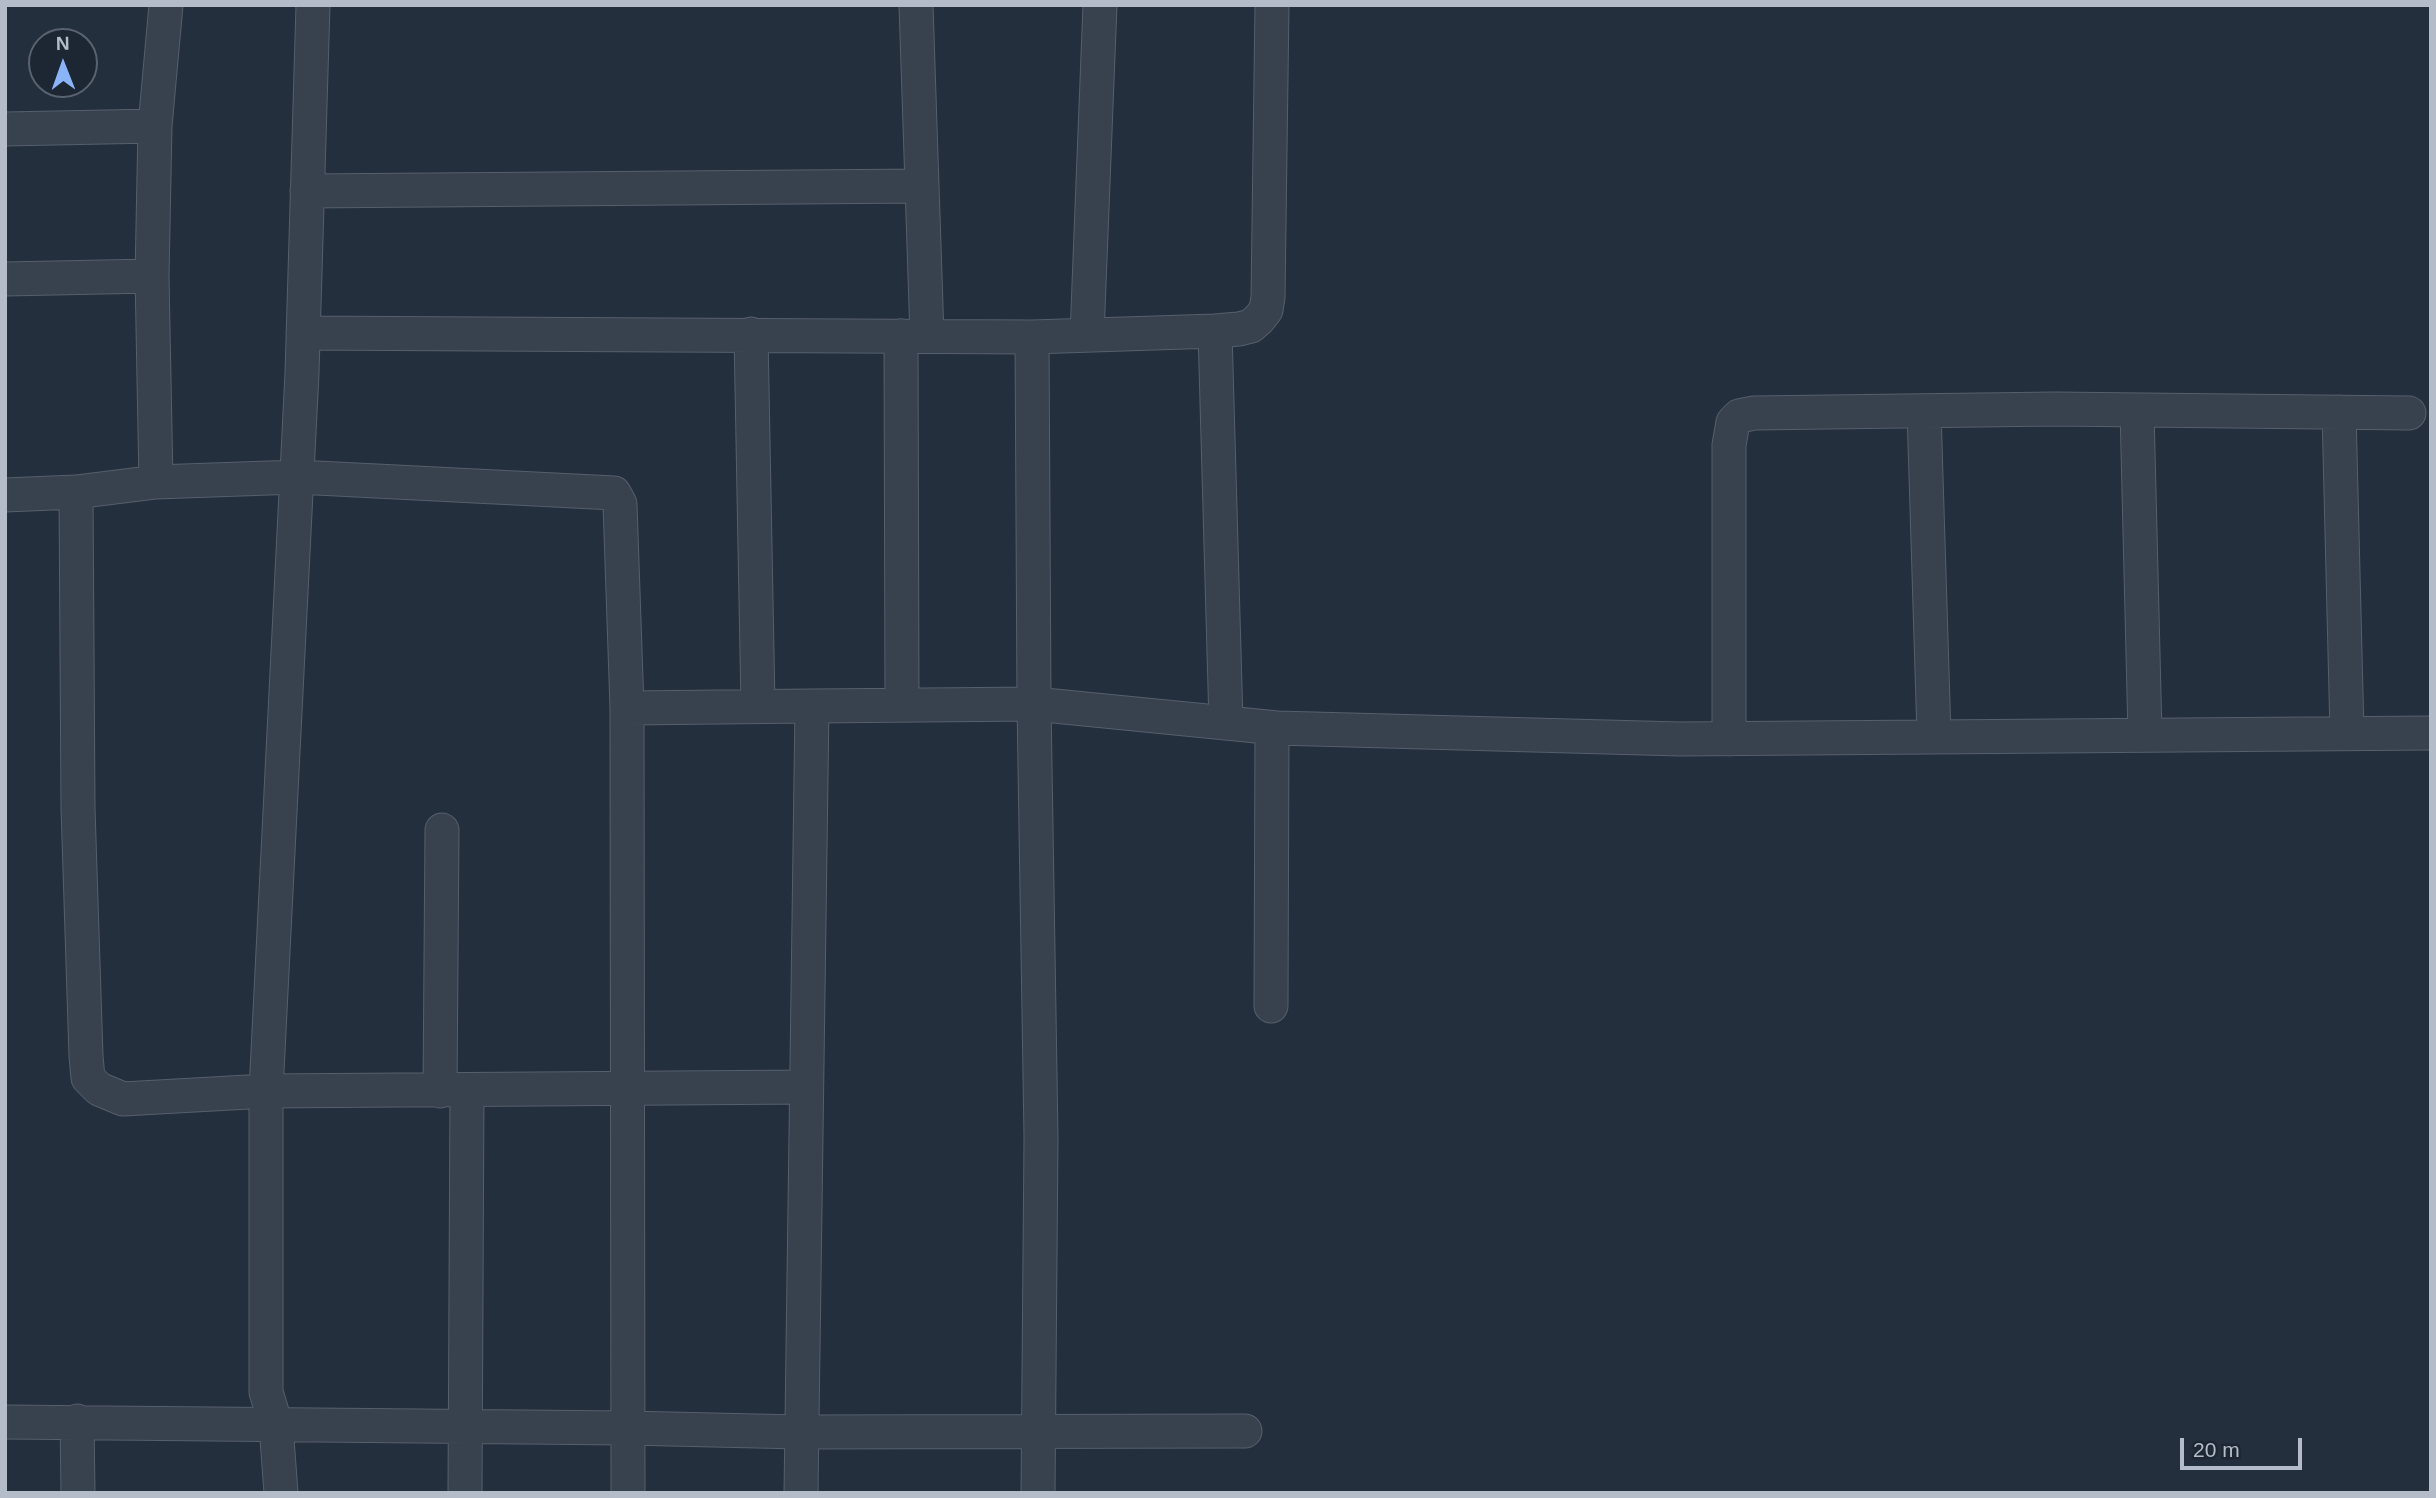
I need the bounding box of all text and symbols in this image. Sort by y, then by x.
north arrow [28,28,98,98]
text: N [56,33,70,54]
scale bar [2184,1424,2306,1468]
text: 20 m [2193,1438,2240,1461]

